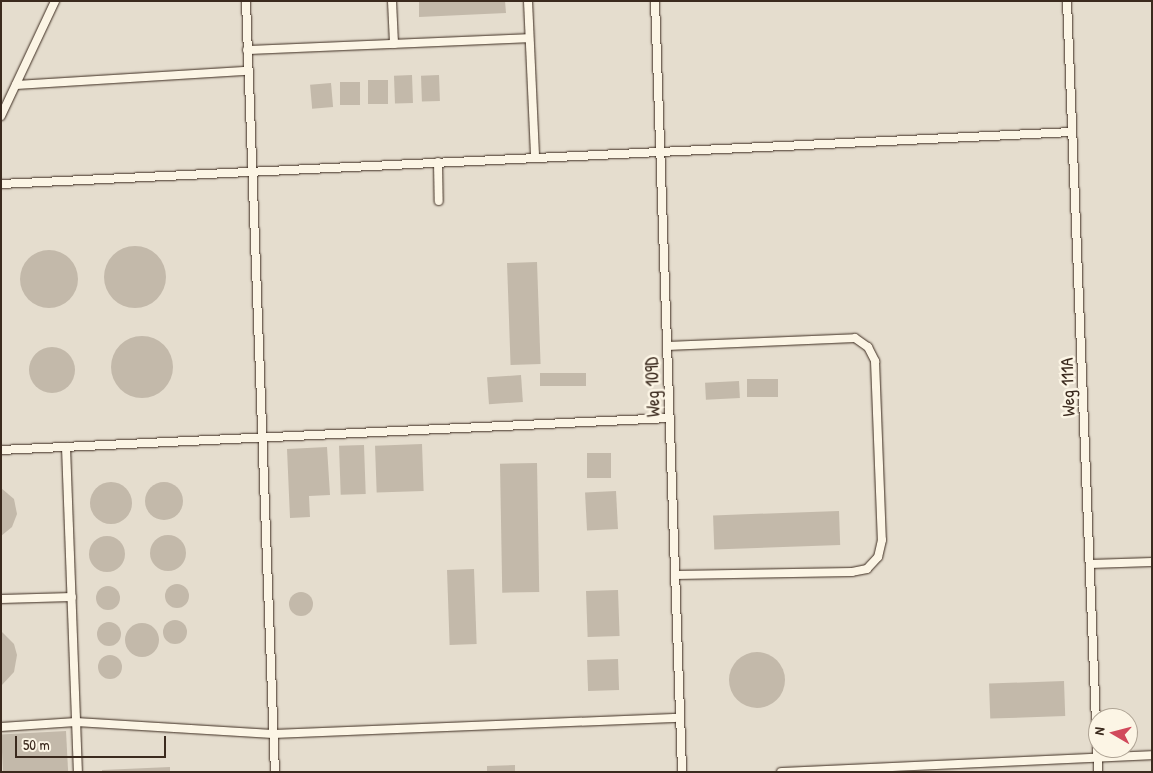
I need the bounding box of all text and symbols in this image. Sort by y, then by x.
street label: Weg 109D [641,357,665,417]
street label: Weg 111A [1056,357,1080,417]
north arrow [1088,708,1138,758]
scale bar [18,726,169,758]
text: N [1089,726,1109,736]
text: 50 m [23,734,50,755]

